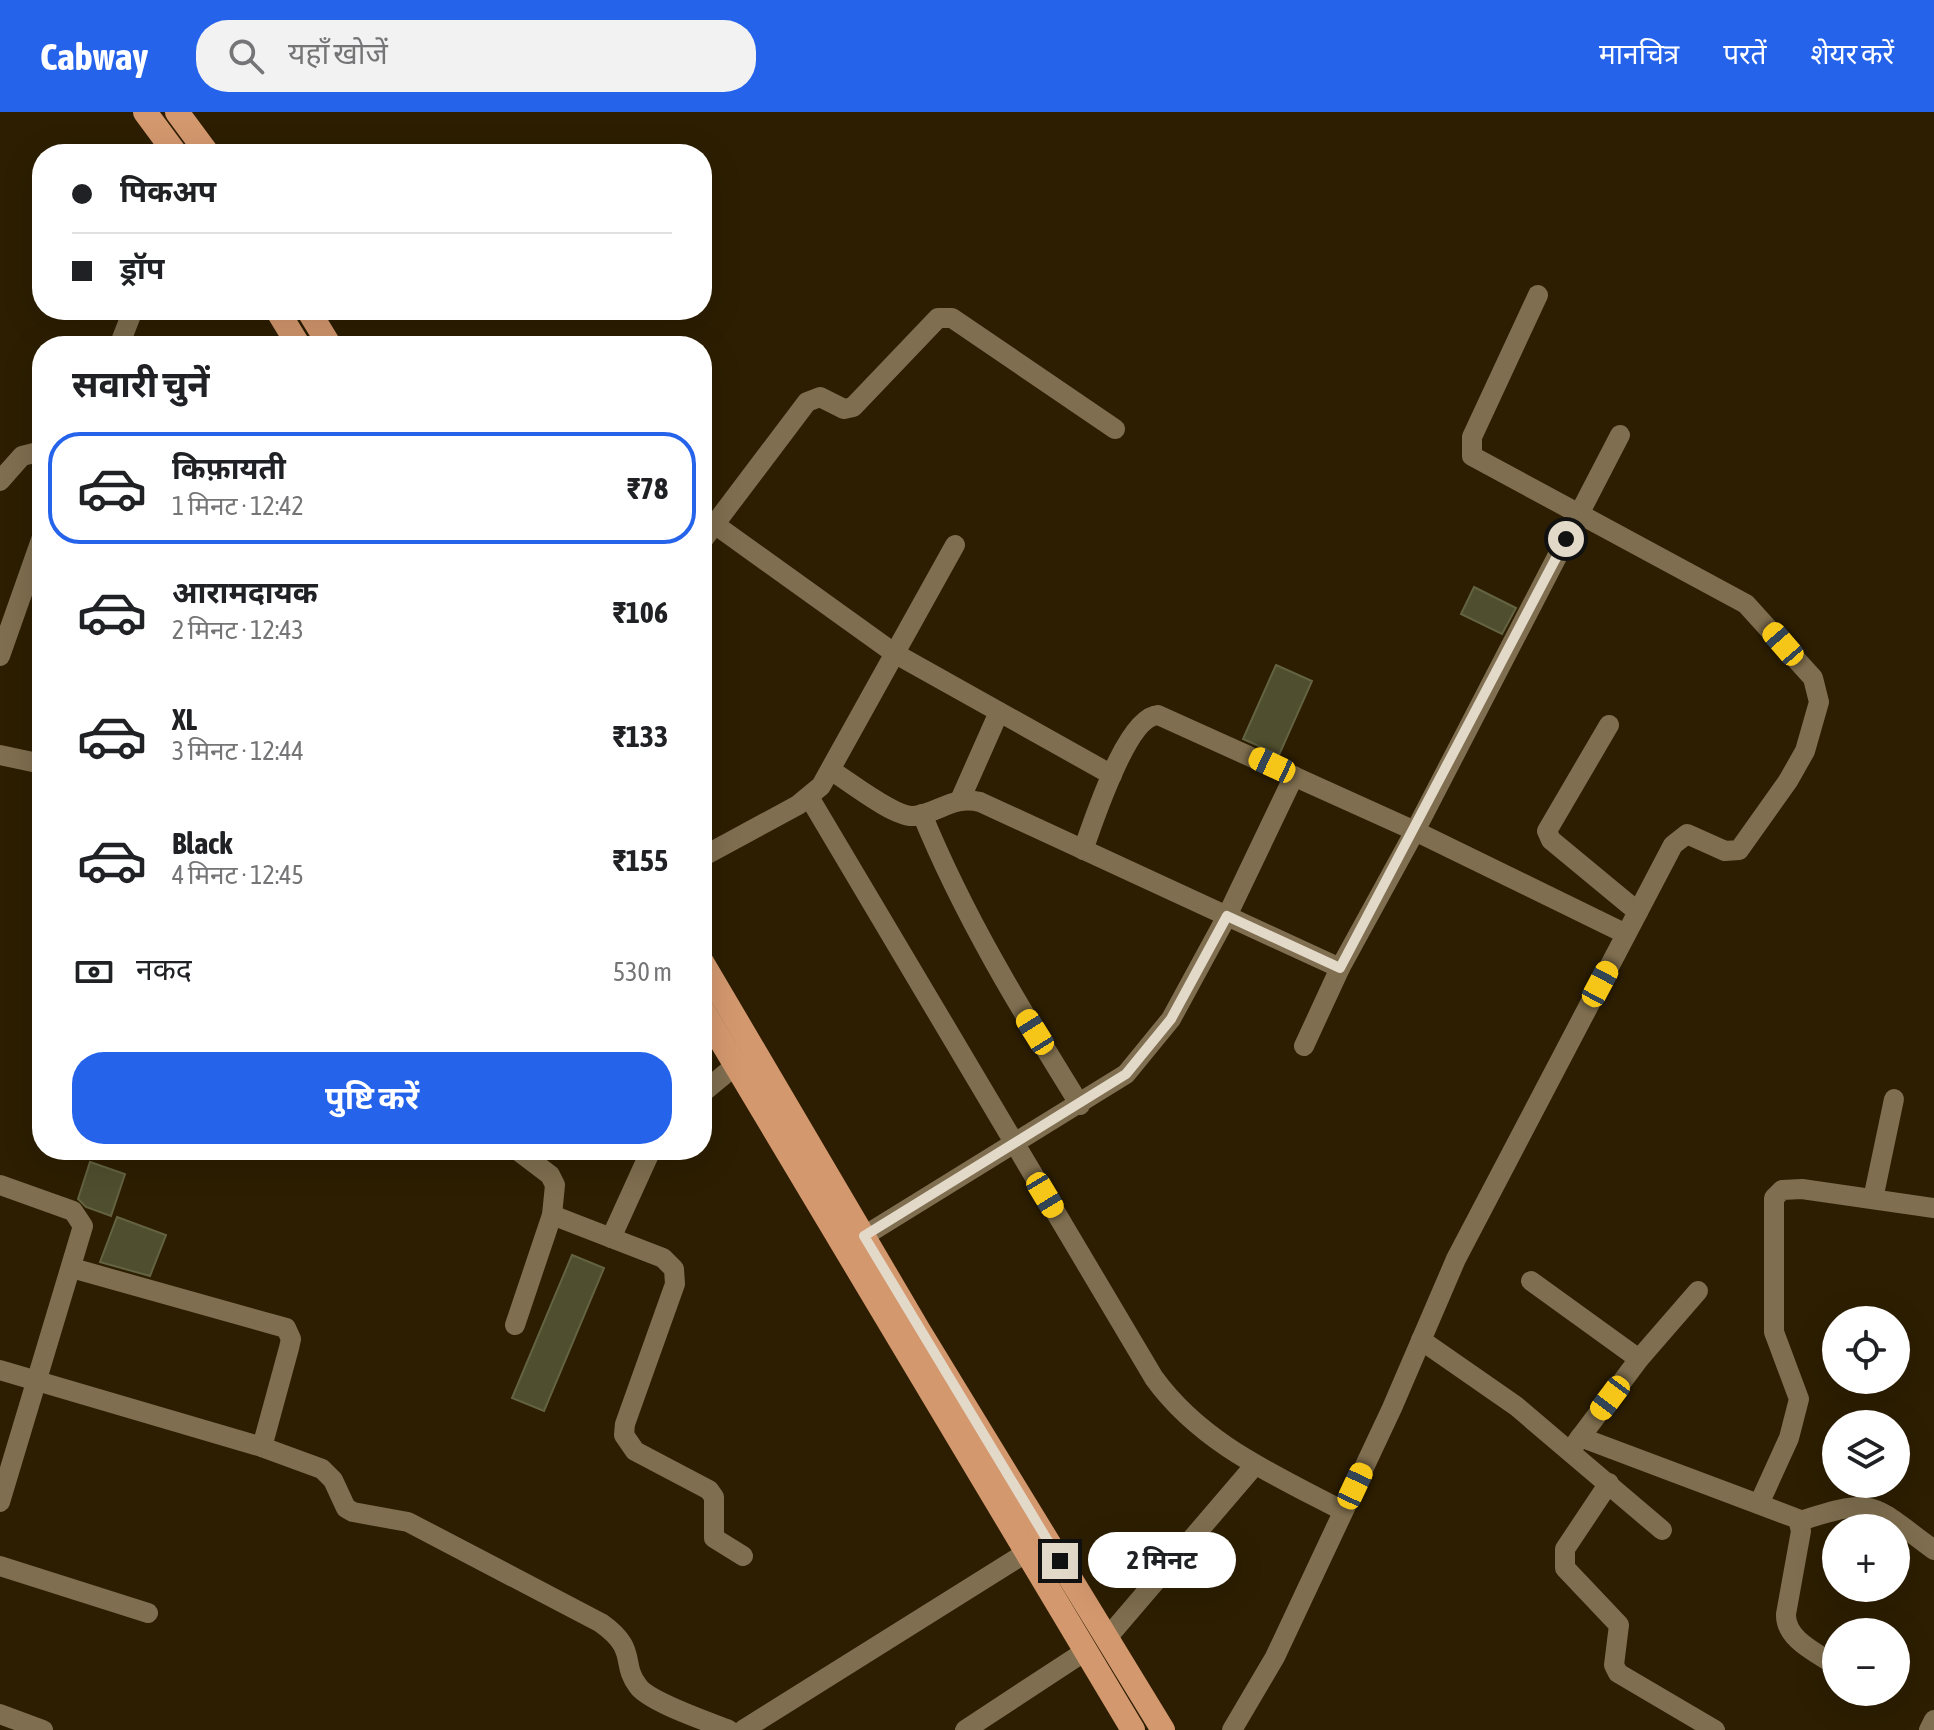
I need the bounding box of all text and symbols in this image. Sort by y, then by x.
search box [196,20,756,92]
icon: search [224,34,268,78]
text: Cabway [40,35,148,78]
text: यहाँ खोजें [288,36,388,70]
text: मानचित्र [1599,38,1679,70]
text: परतें [1723,38,1766,70]
text: शेयर करें [1810,38,1894,70]
text: पिकअप [120,174,216,208]
text: ड्रॉप [120,251,164,285]
text: सवारी चुनें [72,363,209,405]
text: किफ़ायती [172,451,286,485]
icon: car [76,452,148,524]
text: ₹78 [627,471,668,505]
text: 1 मिनट · 12:42 [172,491,304,521]
route start [1548,521,1584,557]
text: आरामदायक [172,575,318,609]
icon: car [76,576,148,648]
text: ₹106 [613,595,668,629]
text: 2 मिनट · 12:43 [172,615,304,645]
car [1758,618,1808,670]
icon: car [76,700,148,772]
text: XL [172,702,197,736]
text: ₹133 [613,719,668,753]
text: 3 मिनट · 12:44 [172,736,304,766]
car [1245,744,1299,786]
icon: car [76,824,148,896]
text: Black [172,826,232,860]
text: ₹155 [613,843,668,877]
text: 4 मिनट · 12:45 [172,860,304,890]
icon: cash [72,950,116,994]
text: नकद [136,952,192,986]
text: 530 m [613,957,672,987]
car [1578,957,1622,1011]
car [1012,1005,1058,1059]
button: पुष्टि करें [72,1052,672,1144]
car [1022,1168,1068,1222]
map controls [1822,1306,1910,1706]
button: locate [1822,1306,1910,1394]
car [1586,1372,1634,1424]
button: layers [1822,1410,1910,1498]
car [1334,1459,1376,1513]
button: + [1822,1514,1910,1602]
callout: 2 मिनट [1088,1533,1236,1589]
route end [1042,1543,1078,1579]
text: 2 मिनट [1127,1545,1197,1575]
button: − [1822,1618,1910,1706]

